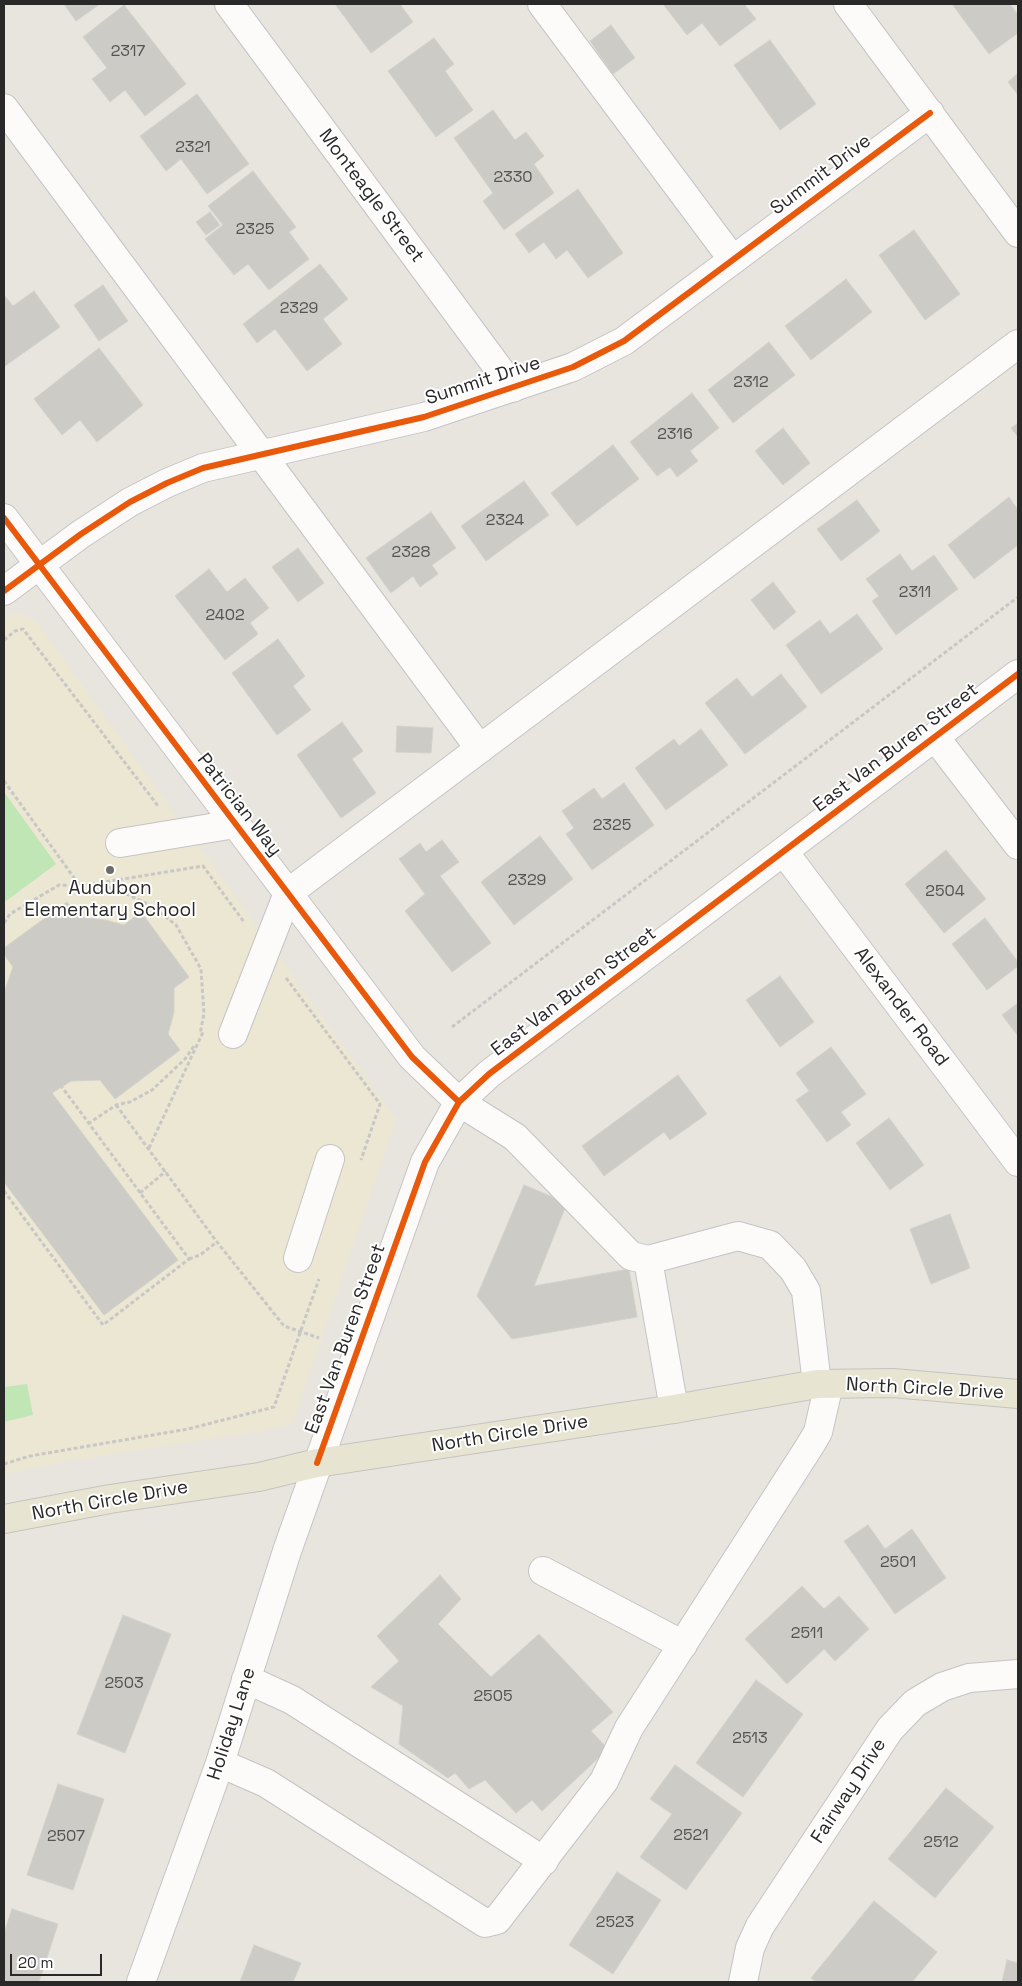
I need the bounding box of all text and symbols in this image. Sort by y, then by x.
house number: 2317 [111,42,145,62]
street label: Monteagle Street [313,125,429,267]
street label: Summit Drive [766,130,876,220]
house number: 2321 [175,138,211,158]
house number: 2330 [493,168,533,188]
house number: 2325 [236,220,274,240]
house number: 2329 [280,299,318,319]
street label: Summit Drive [423,352,543,410]
house number: 2312 [733,373,769,393]
house number: 2316 [657,425,693,445]
house number: 2324 [486,511,524,531]
house number: 2328 [392,543,430,563]
house number: 2311 [899,583,931,603]
house number: 2402 [205,606,245,626]
street label: East Van Buren Street [809,679,983,817]
street label: Patrician Way [192,749,286,861]
house number: 2325 [593,816,631,836]
marker: Audubon Elementary School [104,864,116,876]
house number: 2329 [508,871,546,891]
place label: Audubon Elementary School [24,878,196,922]
house number: 2504 [925,882,965,902]
street label: East Van Buren Street [487,923,661,1061]
street label: Alexander Road [849,943,953,1071]
street label: East Van Buren Street [301,1241,391,1437]
street label: North Circle Drive [845,1373,1005,1405]
street label: North Circle Drive [430,1410,590,1458]
street label: North Circle Drive [30,1476,190,1526]
house number: 2501 [880,1553,916,1573]
house number: 2511 [791,1624,823,1644]
street label: Holiday Lane [203,1665,261,1783]
house number: 2503 [104,1674,144,1694]
house number: 2505 [473,1687,513,1707]
house number: 2513 [732,1729,768,1749]
street label: Fairway Drive [807,1734,891,1848]
house number: 2521 [673,1826,709,1846]
house number: 2507 [47,1827,85,1847]
house number: 2512 [923,1833,959,1853]
house number: 2523 [596,1913,634,1933]
scale bar [12,1944,105,1976]
text: 20 m [18,1953,53,1972]

